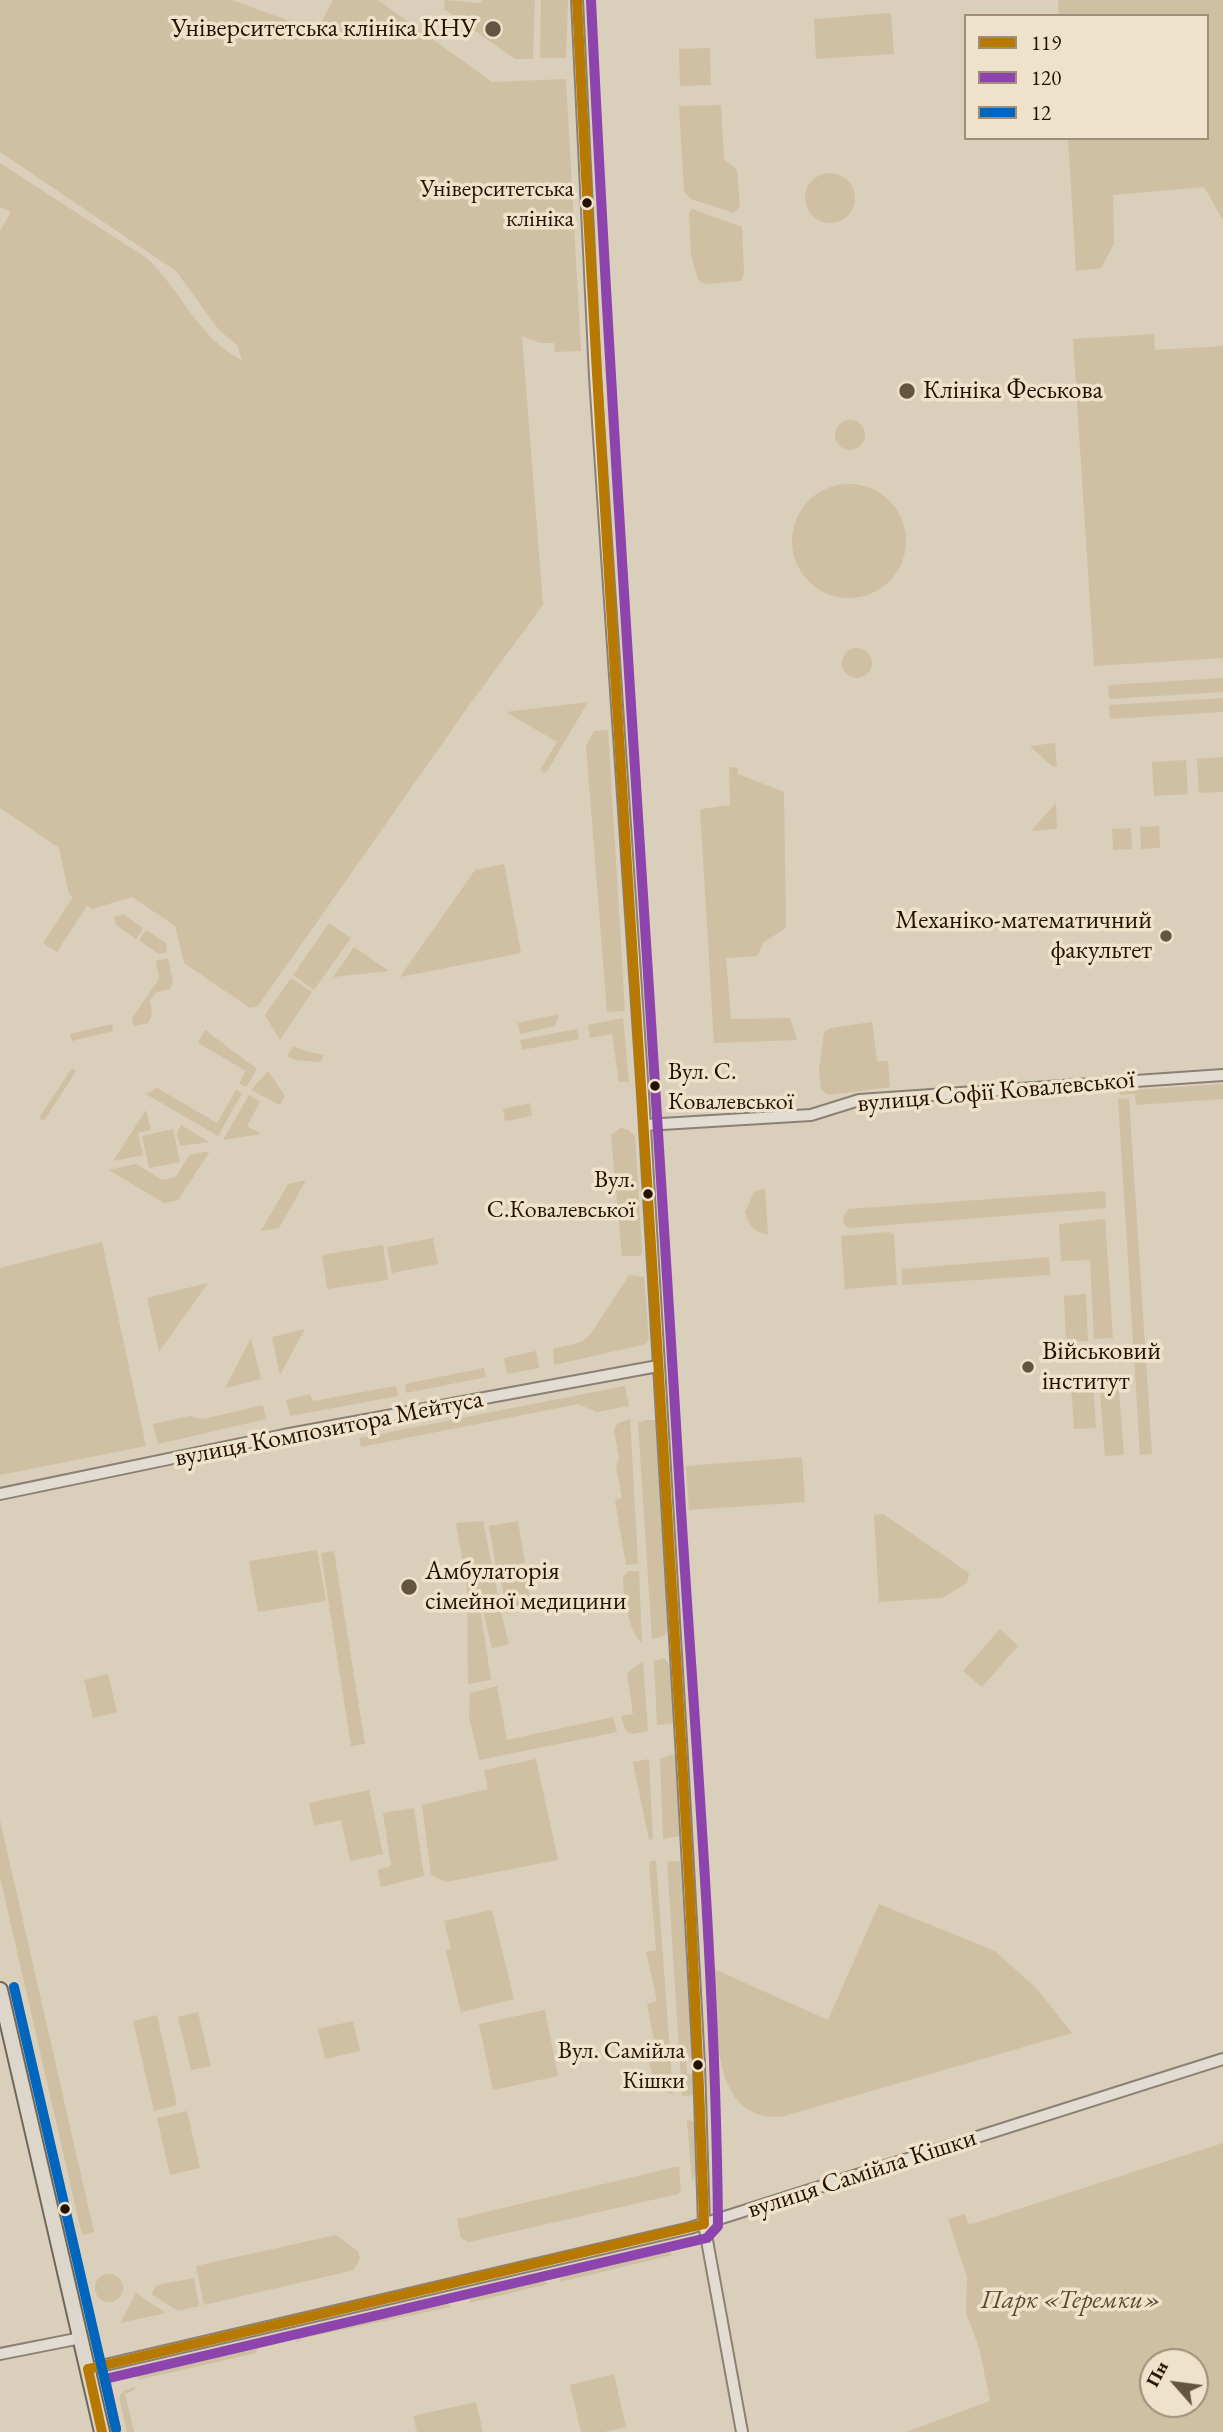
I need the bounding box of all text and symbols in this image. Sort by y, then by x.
place label: Університетська клініка КНУ [171,13,477,45]
legend [964,14,1209,140]
marker: Університетська клініка КНУ [483,19,503,39]
text: 119 [1031,29,1061,56]
text: 120 [1031,64,1061,91]
text: 12 [1031,99,1051,126]
place label: Університетська клініка [420,175,574,231]
marker: Університетська клініка [580,196,594,210]
place label: Клініка Феськова [923,375,1103,407]
marker: Клініка Феськова [897,381,917,401]
place label: Механіко-математичний факультет [895,905,1152,967]
marker: Механіко-математичний факультет [1158,928,1174,944]
place label: Вул. С. Ковалевської [668,1058,794,1114]
street label: вулиця Софії Ковалевської [856,1064,1136,1120]
marker: Вул. С. Ковалевської [648,1079,662,1093]
place label: Вул. С.Ковалевської [487,1166,635,1222]
marker: Вул. С.Ковалевської [641,1187,655,1201]
place label: Військовий інститут [1042,1336,1161,1398]
marker: Військовий інститут [1020,1359,1036,1375]
street label: вулиця Композитора Мейтуса [172,1384,486,1474]
place label: Амбулаторія сімейної медицини [425,1556,626,1618]
marker: Амбулаторія сімейної медицини [399,1577,419,1597]
place label: Вул. Самійла Кішки [558,2037,685,2093]
marker: Вул. Самійла Кішки [691,2058,705,2072]
street label: вулиця Самійла Кішки [744,2122,980,2226]
unlabelled marker [58,2202,72,2216]
park label: Парк «Теремки» [981,2285,1161,2317]
north arrow [1139,2348,1209,2418]
text: Пн [1140,2356,1174,2391]

